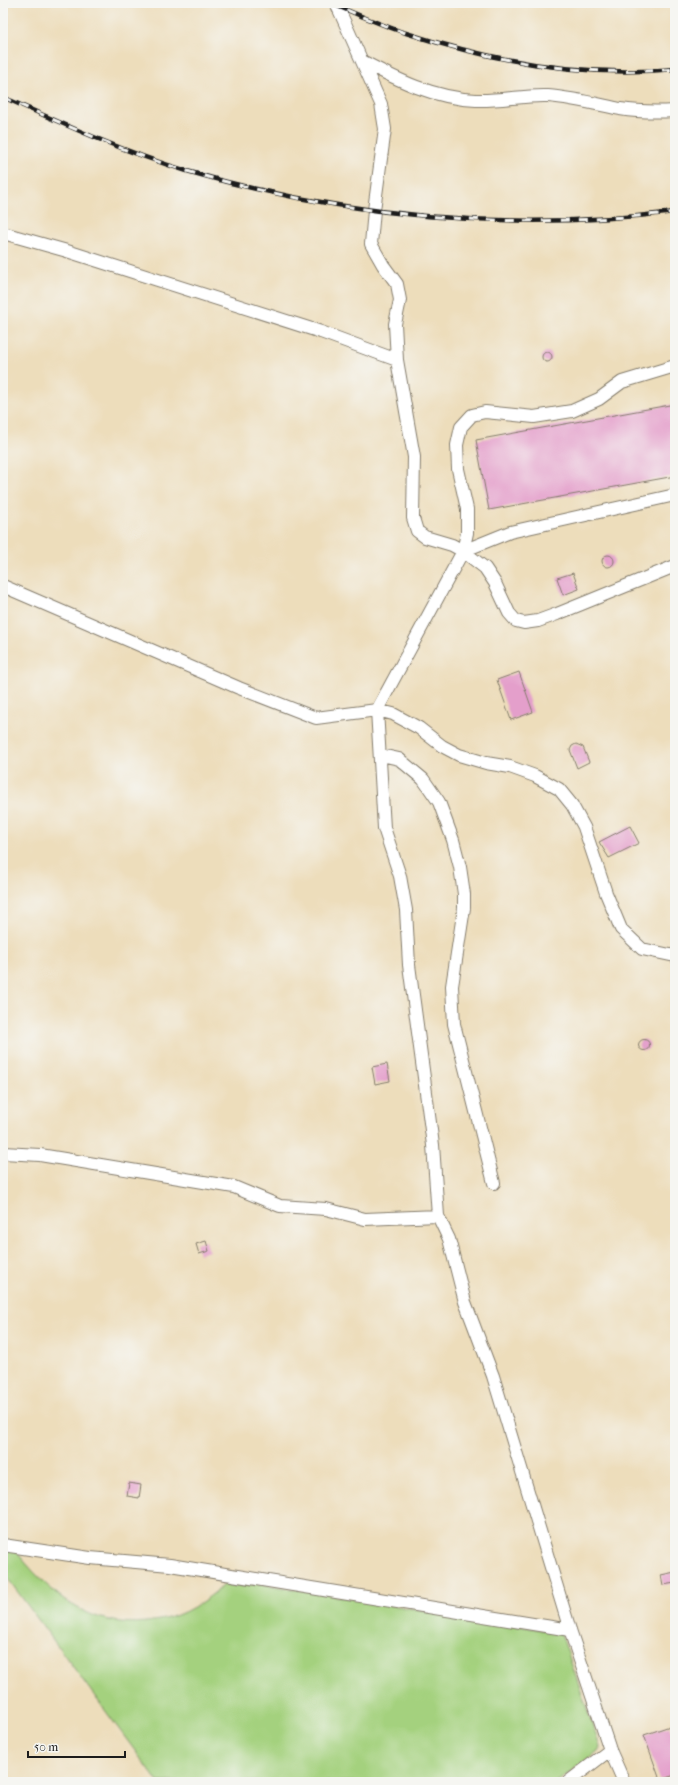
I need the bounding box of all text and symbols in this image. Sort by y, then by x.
scale bar [28,1733,125,1759]
text: 50 m [34,1740,58,1754]

